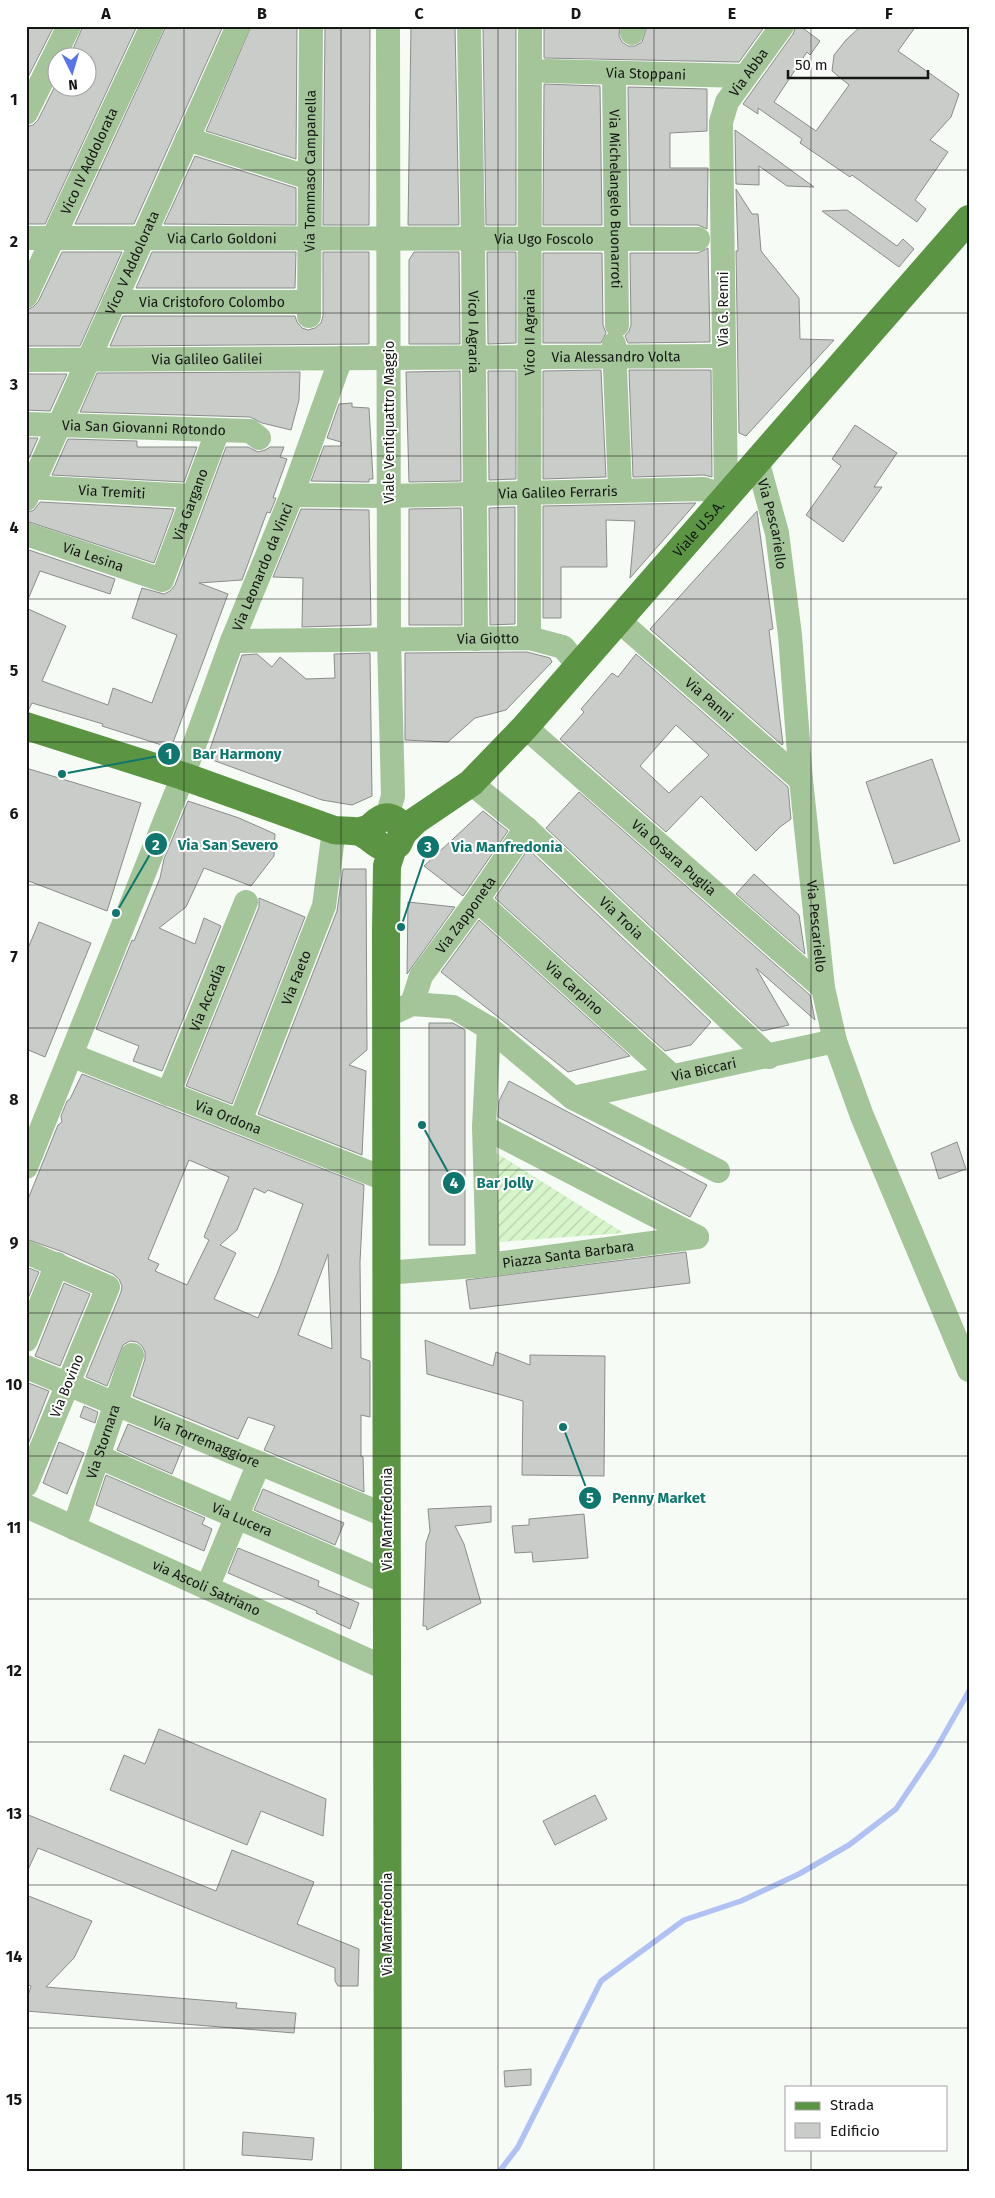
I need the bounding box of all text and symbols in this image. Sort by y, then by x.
text: A [100,4,111,23]
text: B [257,4,267,23]
text: C [414,4,424,23]
text: D [571,4,581,23]
text: E [728,4,736,23]
text: F [885,4,893,23]
street label: Via Abba [725,45,772,100]
north arrow [48,48,98,98]
scale bar [788,48,928,80]
text: 50 m [795,56,828,74]
street label: Via Stoppani [606,64,686,83]
text: N [68,76,78,93]
text: 1 [10,90,18,109]
street label: Via Tommaso Campanella [301,90,319,252]
street label: Vico IV Addolorata [57,105,121,217]
street label: Via Michelangelo Buonarroti [606,109,625,289]
street label: Vico V Addolorata [101,208,163,317]
street label: Via Carlo Goldoni [167,230,277,247]
street label: Via Ugo Foscolo [494,230,594,247]
text: 2 [10,232,18,251]
street label: Via G. Renni [715,271,732,347]
street label: Vico II Agraria [521,289,538,375]
street label: Vico I Agraria [465,291,483,373]
street label: Via Cristoforo Colombo [139,294,285,311]
street label: Viale Ventiquattro Maggio [381,340,398,504]
street label: Via Alessandro Volta [551,348,681,365]
street label: Via Galileo Galilei [151,350,263,368]
text: 3 [9,375,18,394]
street label: Via San Giovanni Rotondo [62,417,226,439]
street label: Via Gargano [169,466,211,543]
street label: Via Pescariello [754,477,790,570]
street label: Via Tremiti [78,481,146,502]
street label: Via Galileo Ferraris [498,482,618,502]
street label: Viale U.S.A. [669,497,728,560]
street label: Via Leonardo da Vinci [229,500,296,634]
text: 4 [9,518,19,537]
street label: Via Lesina [60,538,126,575]
street label: Via Giotto [457,630,519,647]
text: 5 [10,661,19,680]
street label: Via Panni [681,674,737,725]
callout: Bar Harmony [157,739,291,769]
text: 1 [166,745,172,763]
text: Bar Harmony [192,745,282,763]
text: 6 [9,804,19,823]
street label: Via Orsara Puglia [628,816,720,899]
callout: Via San Severo [143,829,289,859]
callout: Via Manfredonia [416,832,572,862]
text: 2 [152,836,160,854]
text: Via San Severo [177,836,278,854]
text: 3 [423,838,432,856]
text: Via Manfredonia [450,838,563,856]
street label: Via Zapponeta [432,873,499,957]
street label: Via Pescariello [803,879,830,973]
street label: Via Troia [596,893,647,943]
text: 7 [10,947,18,966]
street label: Via Faeto [278,948,314,1007]
street label: Via Carpino [542,957,607,1018]
street label: Via Accadia [186,961,229,1034]
street label: Via Biccari [670,1054,738,1085]
text: 8 [9,1090,19,1109]
street label: Via Ordona [192,1096,264,1138]
callout: Bar Jolly [441,1168,543,1198]
text: 4 [450,1174,459,1192]
text: Bar Jolly [476,1174,534,1192]
text: 9 [10,1233,19,1252]
street label: Piazza Santa Barbara [501,1237,635,1272]
street label: Via Bovino [47,1352,87,1420]
text: 10 [6,1375,22,1394]
street label: Via Stornara [83,1402,123,1481]
street label: Via Torremaggiore [150,1412,262,1471]
street label: Via Manfredonia [379,1467,396,1571]
callout: Penny Market [577,1483,716,1513]
text: 5 [586,1489,594,1507]
text: Penny Market [612,1489,706,1507]
street label: Via Lucera [209,1499,275,1540]
text: 11 [7,1518,21,1537]
street label: via Ascoli Satriano [150,1556,263,1619]
text: 12 [6,1661,22,1680]
text: 13 [6,1804,22,1823]
street label: Via Manfredonia [379,1872,396,1976]
text: 14 [6,1947,22,1966]
legend [785,2086,948,2150]
text: 15 [6,2090,22,2109]
text: Strada [830,2096,874,2114]
text: Edificio [830,2122,880,2140]

